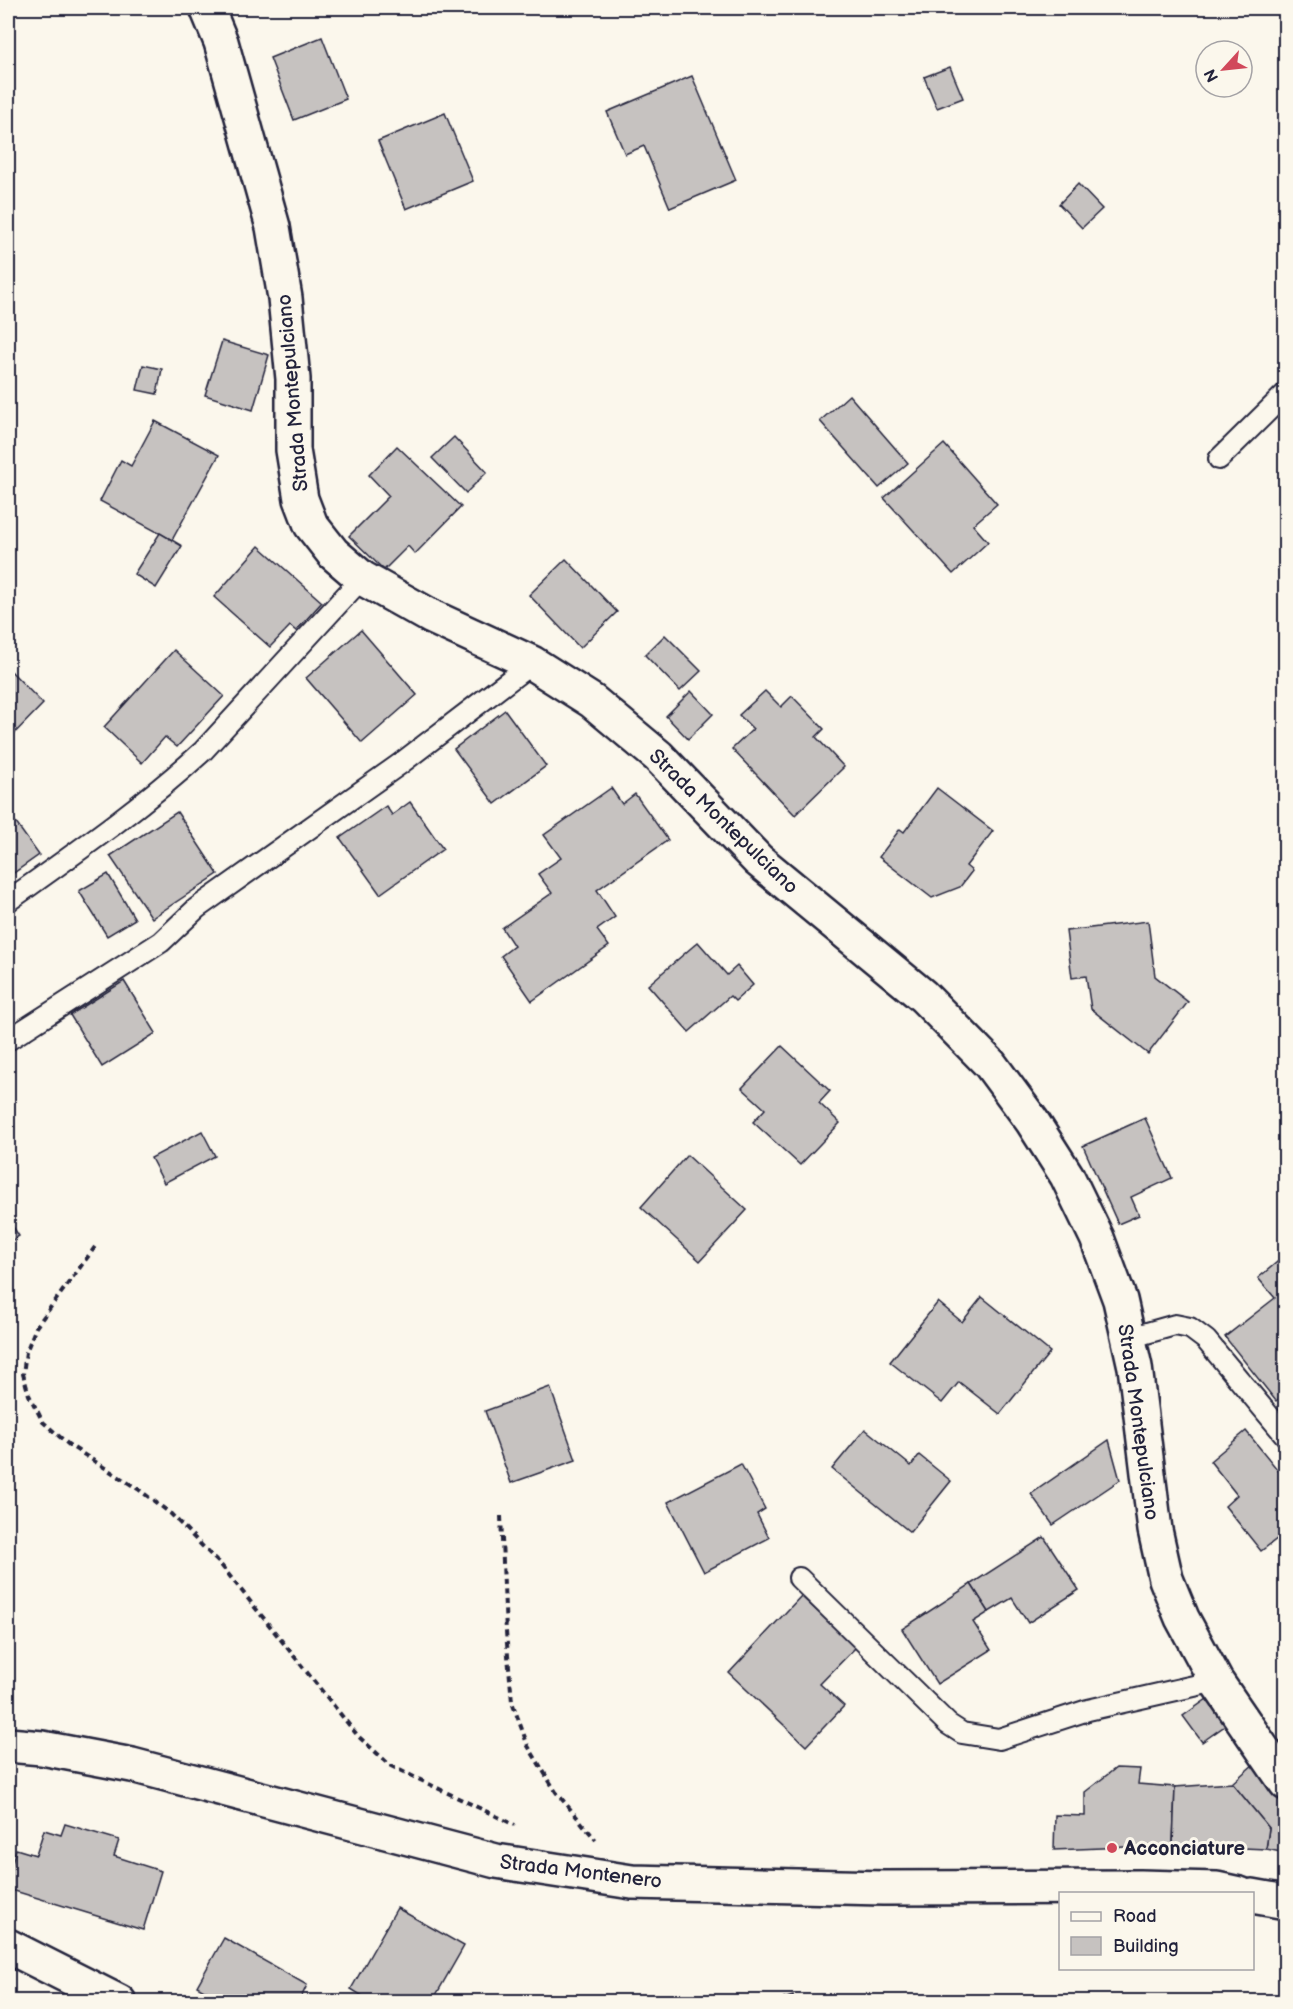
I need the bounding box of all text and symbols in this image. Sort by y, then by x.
north arrow [1194,39,1254,99]
text: N [1201,65,1223,85]
street label: Strada Montepulciano [272,293,314,493]
street label: Strada Montepulciano [644,744,803,899]
street label: Strada Montepulciano [1112,1322,1164,1522]
place label: Acconciature [1123,1837,1245,1861]
marker: Acconciature [1105,1841,1119,1855]
street label: Strada Montenero [498,1850,663,1894]
legend [1059,1892,1254,1970]
text: Road [1113,1906,1157,1927]
text: Building [1113,1936,1179,1957]

